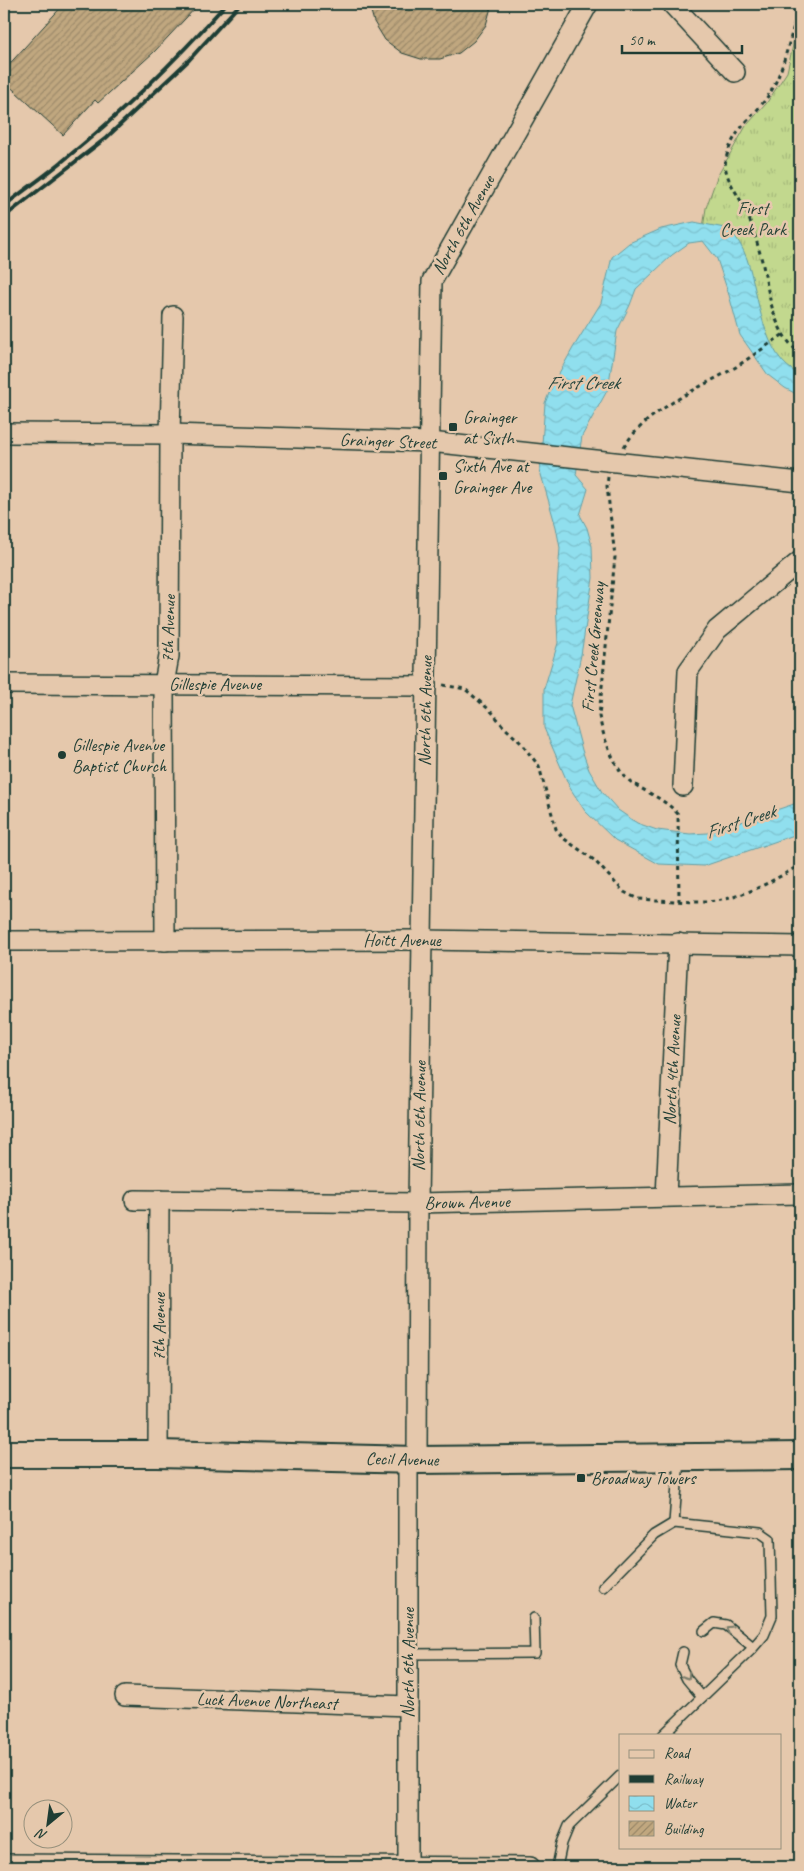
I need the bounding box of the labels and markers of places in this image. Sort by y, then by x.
place label: Grainger at Sixth [463,406,519,449]
marker: Grainger at Sixth [447,421,459,433]
place label: Sixth Ave at Grainger Ave [453,455,533,498]
marker: Sixth Ave at Grainger Ave [437,470,449,482]
place label: Gillespie Avenue Baptist Church [72,734,167,777]
marker: Gillespie Avenue Baptist Church [56,749,68,761]
place label: Broadway Towers [591,1467,697,1489]
marker: Broadway Towers [575,1472,587,1484]

